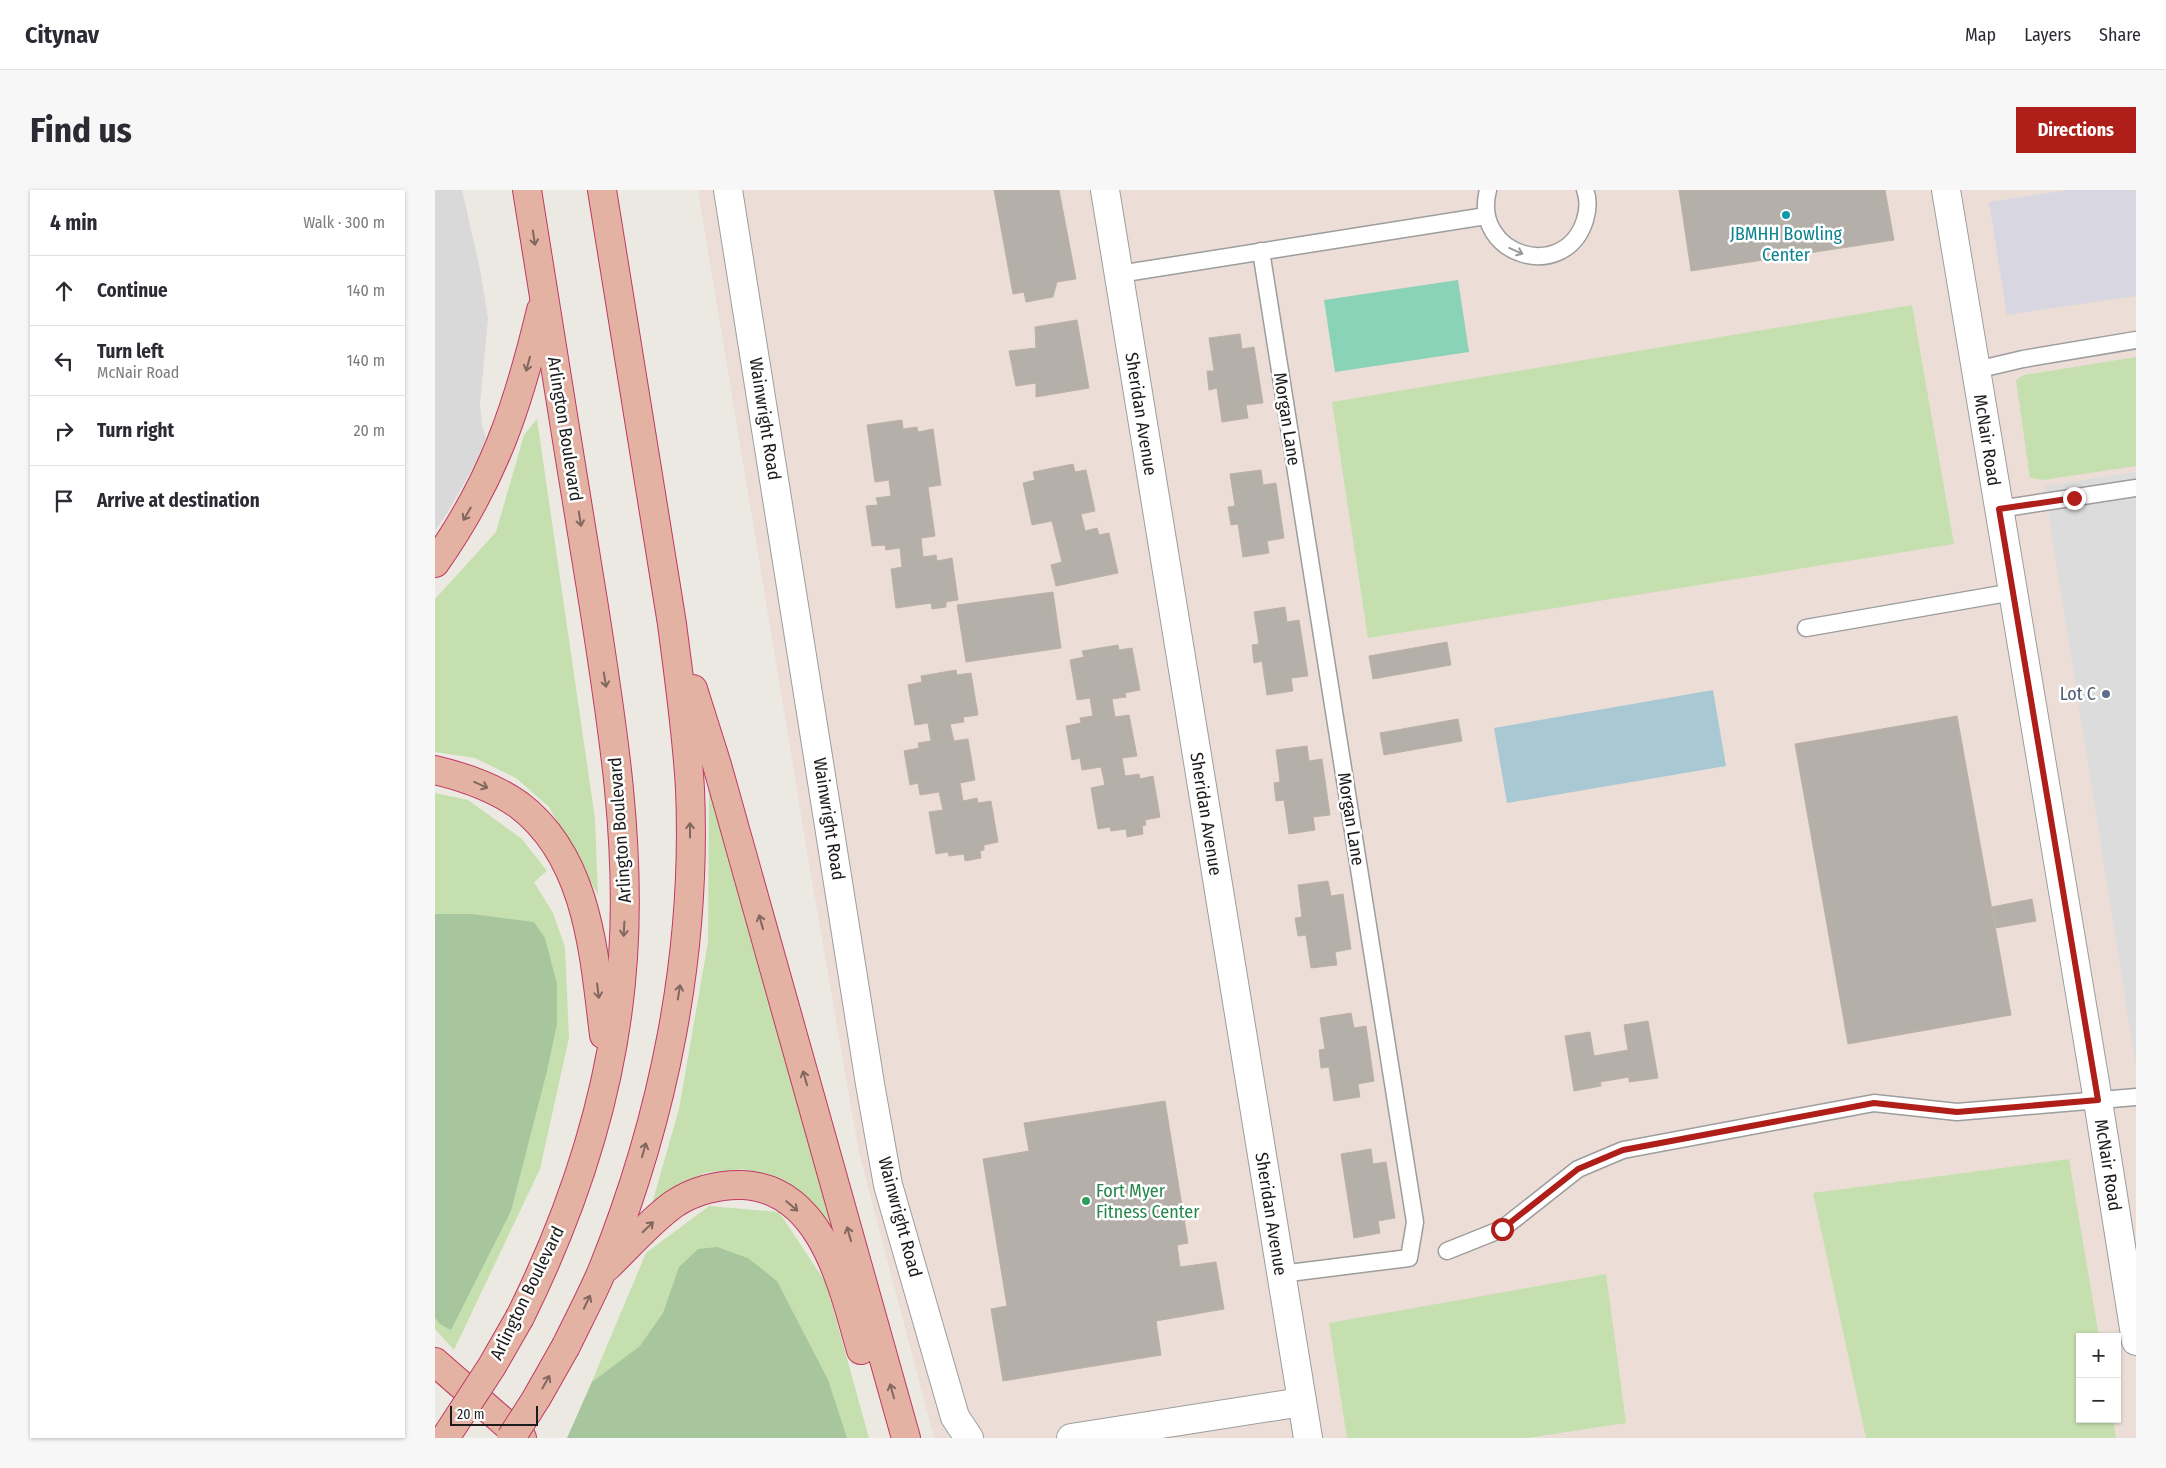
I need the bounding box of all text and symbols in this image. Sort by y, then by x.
text: Citynav [25,21,99,49]
text: Map [1965,24,1996,46]
text: Layers [2024,24,2071,46]
text: Share [2099,24,2141,46]
button: Directions [2016,107,2136,153]
text: Find us [30,109,132,151]
marker: JBMHH Bowling Center [1780,209,1792,221]
text: 4 min [50,210,98,236]
text: Walk · 300 m [303,213,385,232]
place label: JBMHH Bowling Center [1730,223,1843,266]
one-way arrow [530,230,540,246]
one-way arrow [1508,247,1523,257]
icon: ahead [50,277,78,305]
text: Continue [97,279,168,302]
text: 140 m [347,281,385,300]
text: Turn left [97,340,164,363]
icon: left [50,347,78,375]
text: 140 m [347,351,385,370]
street label: Sheridan Avenue [1120,351,1162,477]
one-way arrow [523,355,532,371]
street label: Arlington Boulevard [543,355,587,503]
street label: Wainwright Road [744,356,786,482]
text: McNair Road [97,363,179,382]
street label: Morgan Lane [1269,371,1305,467]
street label: McNair Road [1969,393,2005,487]
icon: right [50,417,78,445]
text: Turn right [97,419,174,442]
text: 20 m [354,421,385,440]
icon: arrive [50,487,78,515]
route end [2063,487,2086,510]
text: Arrive at destination [97,489,260,512]
one-way arrow [462,506,472,520]
one-way arrow [576,511,586,527]
one-way arrow [600,672,610,688]
place label: Lot C [2060,683,2096,705]
marker: Lot C [2100,688,2112,700]
street label: Sheridan Avenue [1185,751,1227,877]
street label: Arlington Boulevard [604,756,636,904]
street label: Wainwright Road [808,756,850,882]
street label: Morgan Lane [1333,771,1369,867]
one-way arrow [473,780,488,790]
one-way arrow [685,822,695,838]
one-way arrow [755,914,765,930]
one-way arrow [620,921,629,937]
one-way arrow [593,982,603,998]
one-way arrow [675,984,685,1000]
one-way arrow [799,1071,809,1087]
street label: McNair Road [2090,1118,2126,1212]
one-way arrow [640,1143,650,1159]
street label: Sheridan Avenue [1250,1151,1292,1277]
street label: Wainwright Road [873,1154,927,1280]
place label: Fort Myer Fitness Center [1096,1180,1200,1223]
marker: Fort Myer Fitness Center [1080,1195,1092,1207]
one-way arrow [786,1200,799,1212]
route start [1491,1218,1514,1241]
one-way arrow [642,1221,655,1233]
street label: Arlington Boulevard [485,1223,569,1363]
one-way arrow [844,1227,853,1243]
one-way arrow [583,1295,592,1310]
map controls [2076,1333,2121,1423]
button: + [2076,1333,2121,1378]
one-way arrow [541,1374,551,1389]
button: − [2076,1378,2121,1423]
one-way arrow [887,1384,897,1400]
scale bar [450,1403,537,1426]
text: 20 m [457,1406,485,1423]

